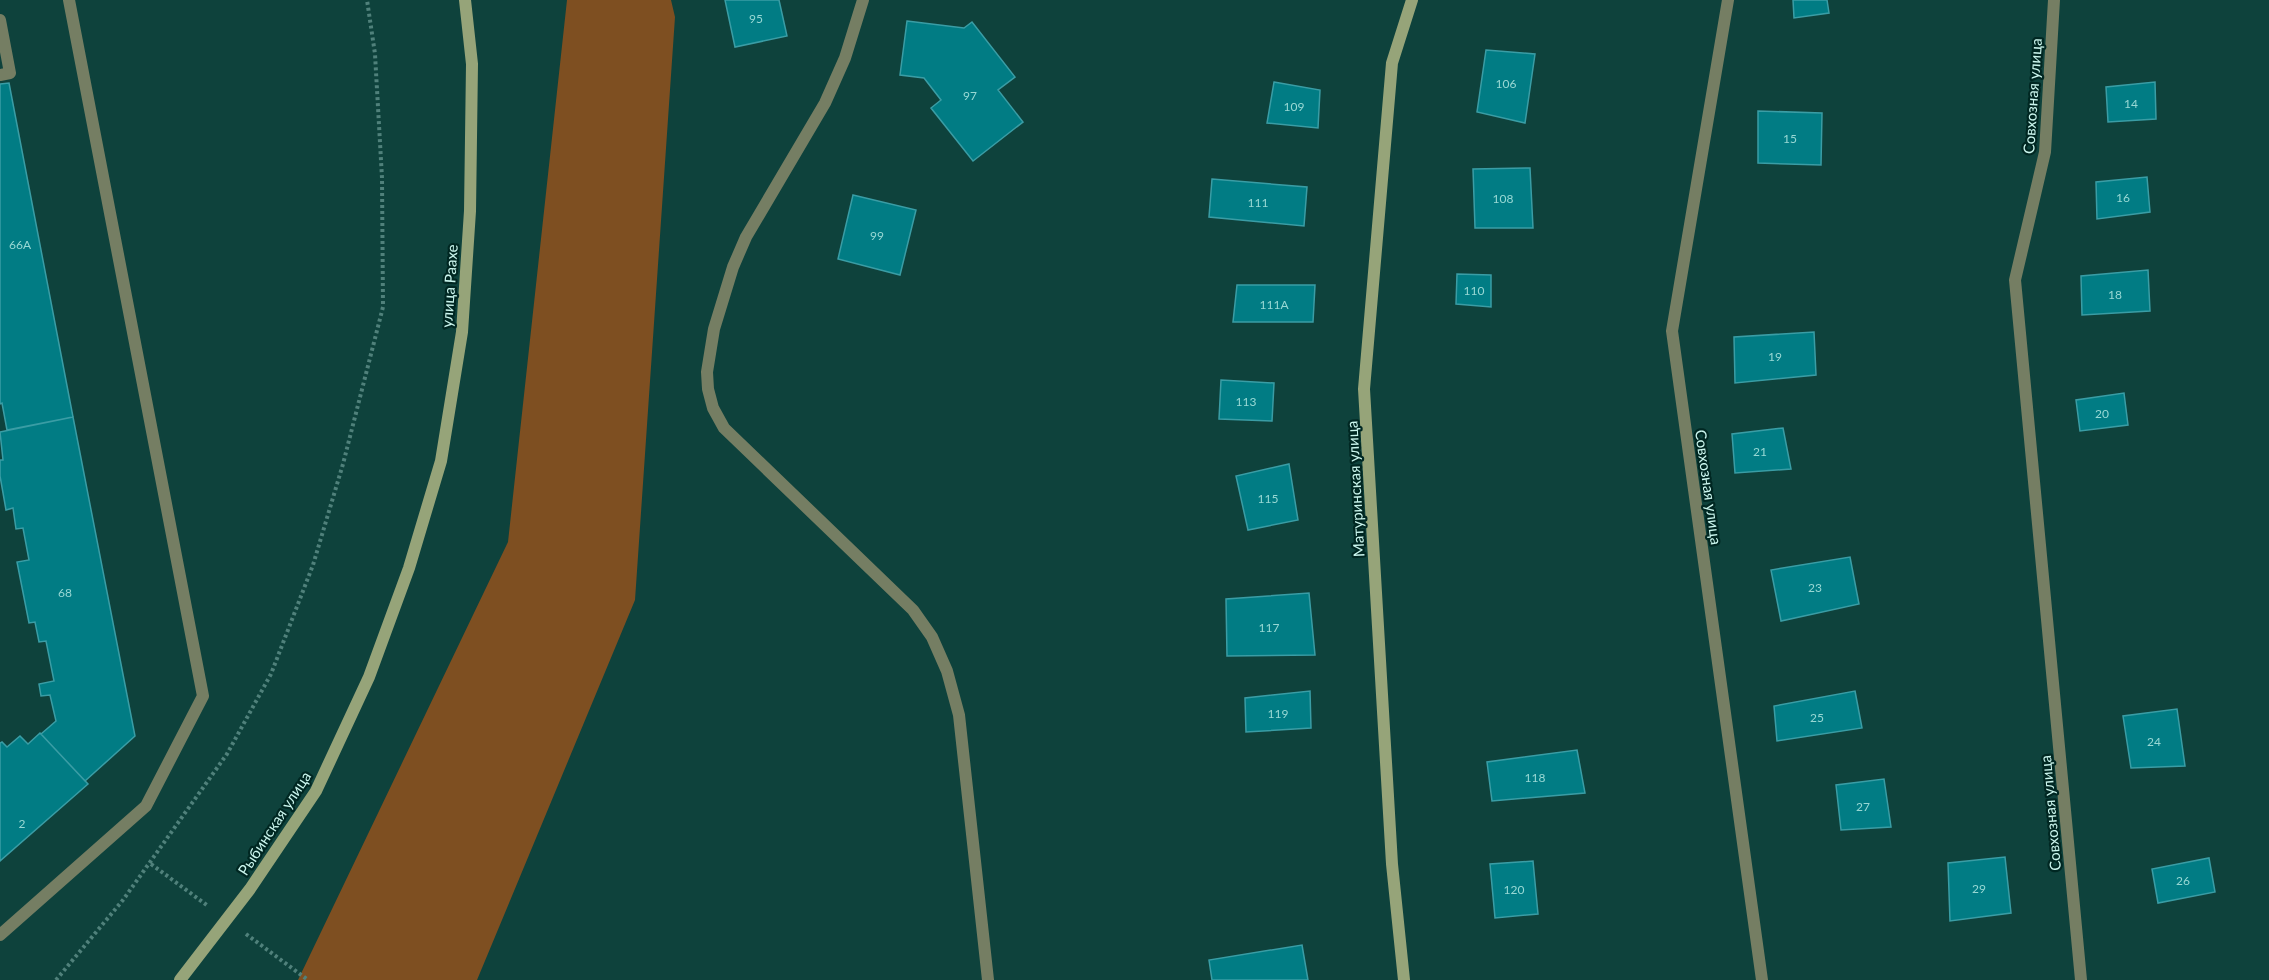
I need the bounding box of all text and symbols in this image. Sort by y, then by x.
house number: 95 [749,11,763,26]
street label: Совхозная улица [2019,38,2045,154]
house number: 106 [1496,76,1516,91]
house number: 97 [963,88,977,103]
house number: 14 [2124,96,2138,111]
house number: 109 [1284,99,1304,114]
house number: 15 [1783,131,1797,146]
house number: 16 [2116,190,2130,205]
house number: 108 [1493,191,1513,206]
house number: 111 [1248,195,1268,210]
house number: 99 [870,228,884,243]
house number: 66А [9,237,32,252]
street label: улица Раахе [437,244,461,328]
house number: 110 [1464,283,1484,298]
house number: 18 [2108,287,2122,302]
house number: 111А [1260,297,1289,312]
house number: 19 [1768,349,1782,364]
house number: 113 [1236,394,1256,409]
house number: 20 [2095,406,2109,421]
street label: Матуринская улица [1342,420,1368,558]
street label: Совхозная улица [1692,428,1726,546]
house number: 21 [1753,444,1767,459]
house number: 115 [1258,491,1278,506]
house number: 23 [1808,580,1822,595]
house number: 68 [58,585,72,600]
house number: 117 [1259,620,1279,635]
house number: 119 [1268,706,1288,721]
house number: 25 [1810,710,1824,725]
house number: 24 [2147,734,2161,749]
street label: Совхозная улица [2036,754,2064,872]
street label: Рыбинская улица [234,768,314,878]
house number: 118 [1525,770,1545,785]
house number: 27 [1856,799,1870,814]
house number: 2 [19,816,26,831]
house number: 26 [2176,873,2190,888]
house number: 29 [1972,881,1986,896]
house number: 120 [1504,882,1524,897]

